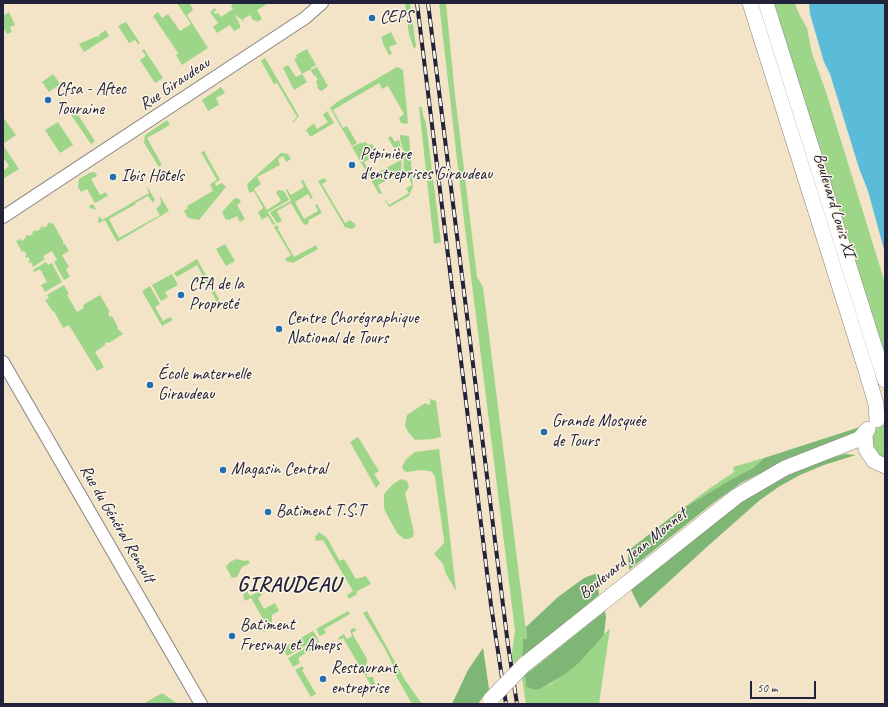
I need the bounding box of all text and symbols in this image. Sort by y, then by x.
place label: CEPS [380,8,413,28]
marker: CEPS [367,13,377,23]
street label: Rue Giraudeau [136,53,214,115]
place label: Cfsa - Aftec Touraine [56,80,126,120]
marker: Cfsa - Aftec Touraine [43,95,53,105]
place label: Pépinière d'entreprises Giraudeau [360,145,492,185]
street label: Boulevard Louis XI [809,151,859,259]
marker: Pépinière d'entreprises Giraudeau [347,160,357,170]
place label: Ibis Hôtels [121,167,184,187]
marker: Ibis Hôtels [108,172,118,182]
place label: CFA de la Propreté [189,275,244,315]
marker: CFA de la Propreté [176,290,186,300]
place label: Centre Chorégraphique National de Tours [287,309,418,349]
marker: Centre Chorégraphique National de Tours [274,324,284,334]
place label: École maternelle Giraudeau [158,365,251,405]
marker: École maternelle Giraudeau [145,380,155,390]
place label: Grande Mosquée de Tours [552,412,645,452]
marker: Grande Mosquée de Tours [539,427,549,437]
place label: Magasin Central [231,460,327,480]
street label: Rue du Général Renault [75,461,159,587]
marker: Magasin Central [218,465,228,475]
place label: Batiment T.S.T [276,502,365,522]
street label: Boulevard Jean Monnet [575,504,691,604]
marker: Batiment T.S.T [263,507,273,517]
district label: GIRAUDEAU [238,572,340,598]
place label: Batiment Fresnay et Ameps [240,616,340,656]
marker: Batiment Fresnay et Ameps [227,631,237,641]
place label: Restaurant entreprise [331,659,397,699]
scale bar [752,673,818,699]
marker: Restaurant entreprise [318,674,328,684]
text: 50 m [757,680,777,696]

